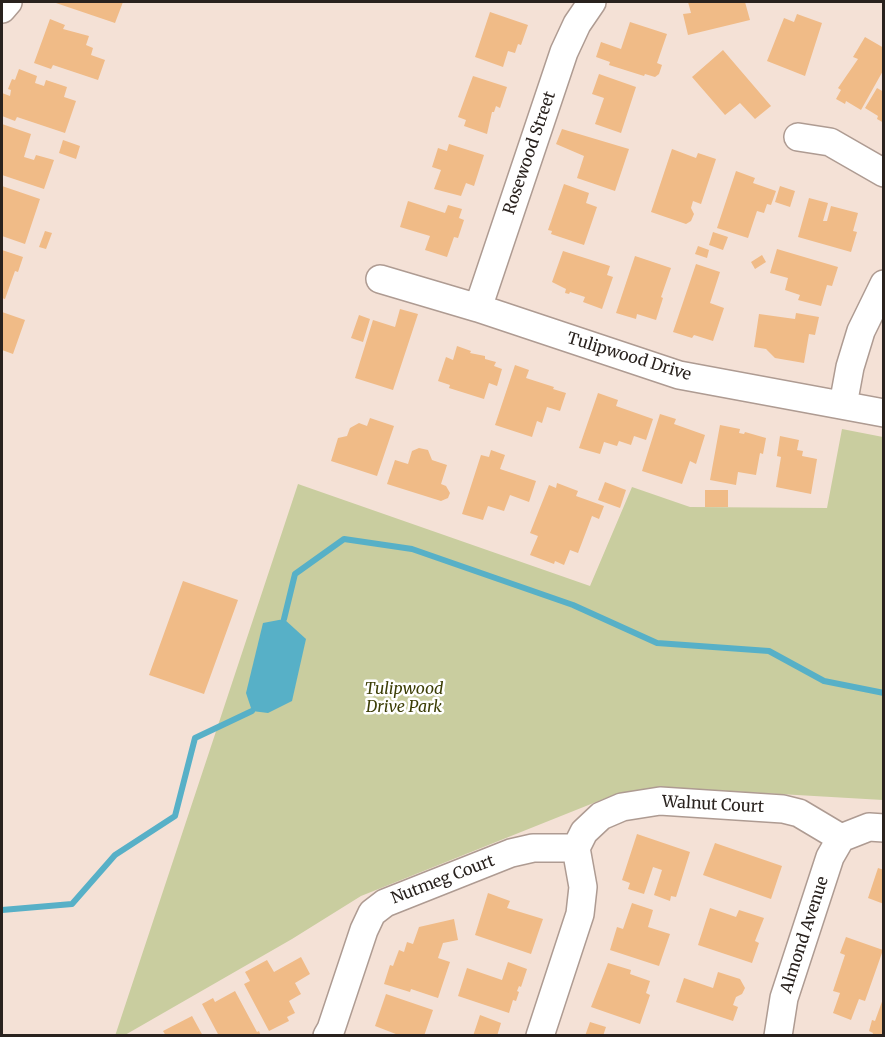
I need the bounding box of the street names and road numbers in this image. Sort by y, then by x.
street label: Rosewood Street [500,89,560,217]
street label: Tulipwood Drive [565,329,693,385]
street label: Walnut Court [662,793,764,817]
street label: Nutmeg Court [389,851,497,909]
street label: Almond Avenue [777,874,833,996]

